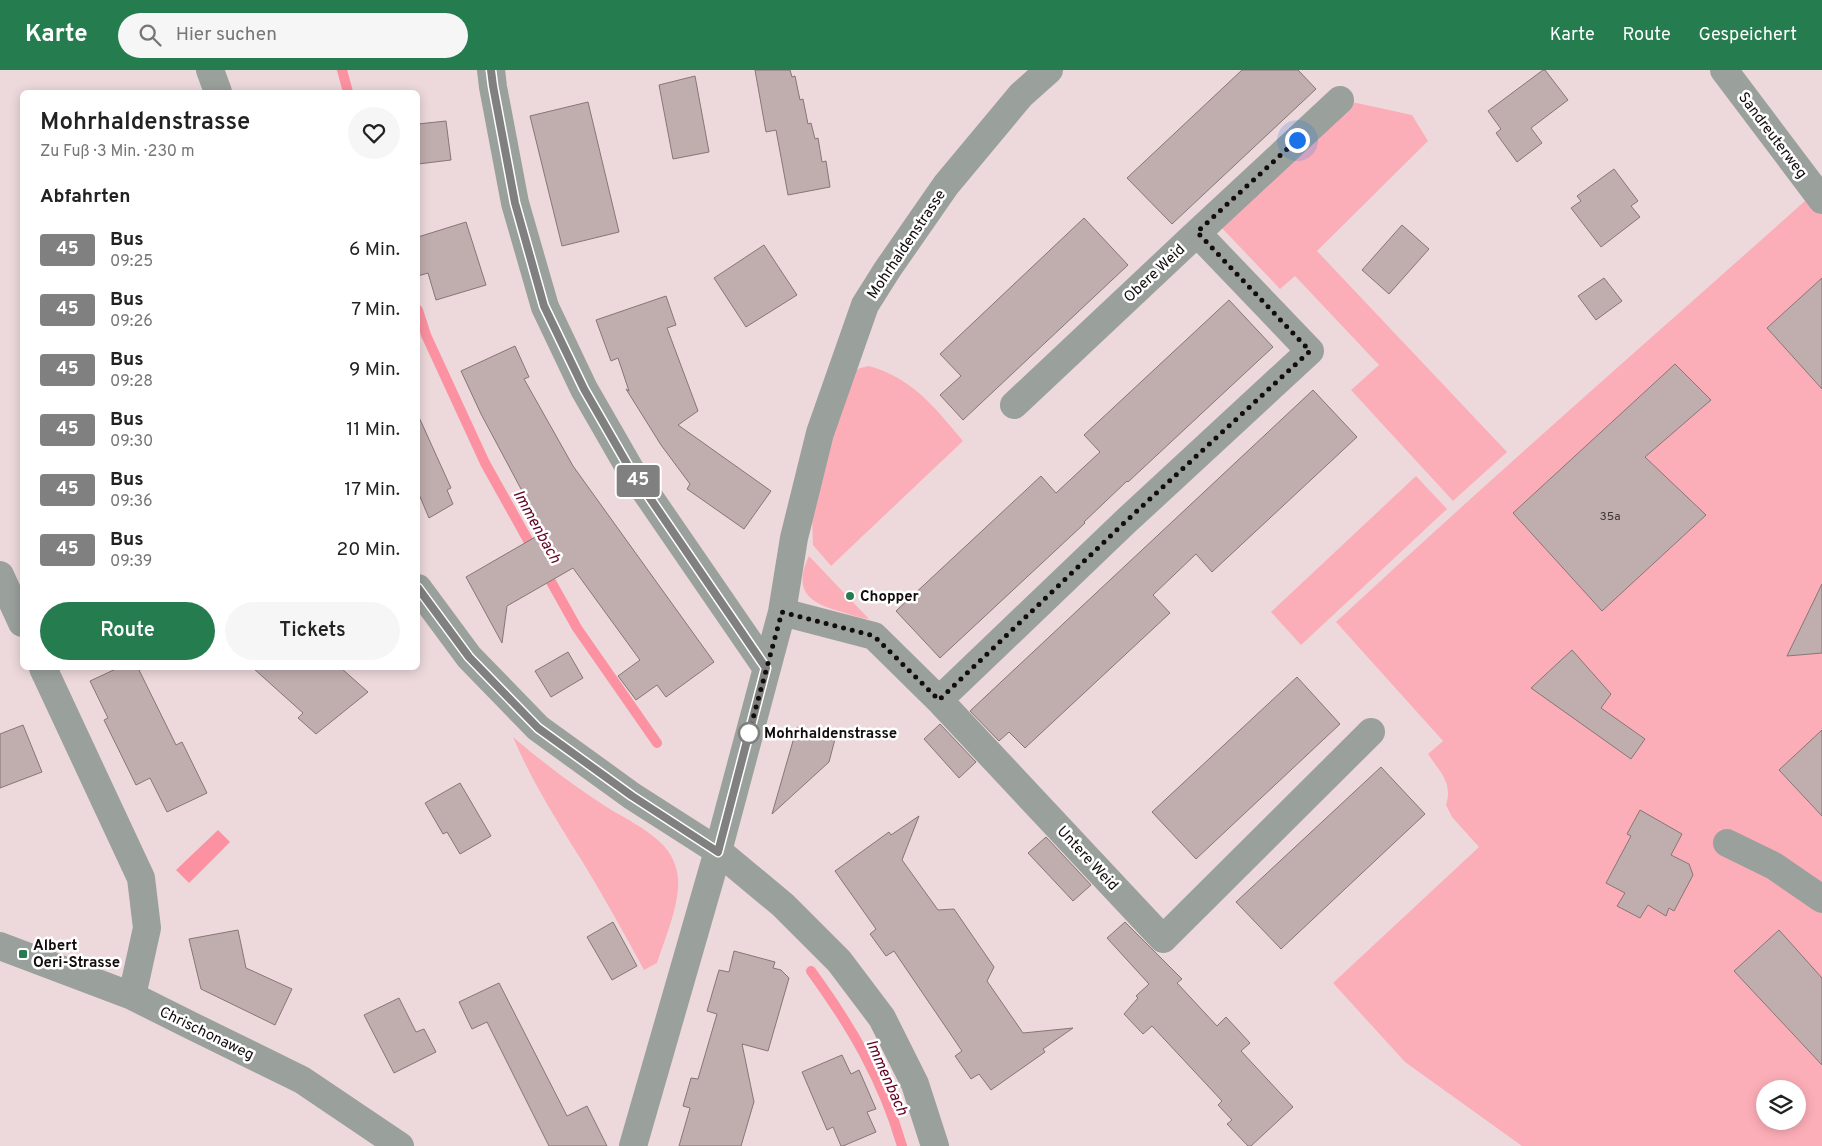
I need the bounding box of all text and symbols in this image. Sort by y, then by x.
search box [118,13,468,58]
text: Karte [25,20,88,50]
icon: search [136,21,164,49]
text: Hier suchen [176,23,277,47]
text: Karte [1550,24,1595,47]
text: Route [1623,24,1671,47]
text: Gespeichert [1699,24,1797,47]
street label: Sandreuterweg [1733,89,1810,183]
button: heart [348,107,400,159]
text: Mohrhaldenstrasse [40,108,250,138]
your location [1285,128,1310,153]
text: Zu Fuß · 3 Min. · 230 m [40,142,194,162]
text: Abfahrten [40,185,130,209]
street label: Mohrhaldenstrasse [864,187,951,303]
text: Bus [110,228,144,252]
text: 45 [56,238,79,261]
text: 6 Min. [349,238,400,262]
street label: Obere Weid [1120,241,1190,307]
text: 09:25 [110,252,153,272]
text: Bus [110,288,144,312]
text: 45 [56,298,79,321]
text: 7 Min. [351,298,400,322]
text: 09:26 [110,312,153,332]
text: Bus [110,348,144,372]
text: 45 [56,358,79,381]
text: 9 Min. [349,358,400,382]
text: 09:28 [110,372,153,392]
text: Bus [110,408,144,432]
text: 45 [56,418,79,441]
text: 11 Min. [346,418,400,442]
text: 09:30 [110,432,153,452]
line badge: 45 [616,465,660,497]
text: Bus [110,468,144,492]
text: 45 [627,469,649,492]
text: 45 [56,478,79,501]
text: 17 Min. [344,478,400,502]
water label: Immenbach [508,487,565,568]
text: 09:36 [110,492,153,512]
house number: 35a [1600,509,1621,525]
text: Bus [110,528,144,552]
text: 45 [56,538,79,561]
text: 20 Min. [337,538,400,562]
text: 09:39 [110,552,152,572]
place label: Chopper [860,588,920,607]
marker: Chopper [844,590,856,602]
button: Route [40,602,215,660]
button: Tickets [225,602,400,660]
marker: Mohrhaldenstrasse [738,722,760,744]
place label: Mohrhaldenstrasse [764,725,897,744]
street label: Untere Weid [1052,823,1122,895]
place label: Albert Oeri-Strasse [33,937,120,973]
marker: Albert Oeri-Strasse [17,948,29,960]
street label: Chrischonaweg [156,1003,257,1065]
water label: Immenbach [861,1037,912,1119]
map controls [1756,1080,1806,1130]
button: layers [1756,1080,1806,1130]

